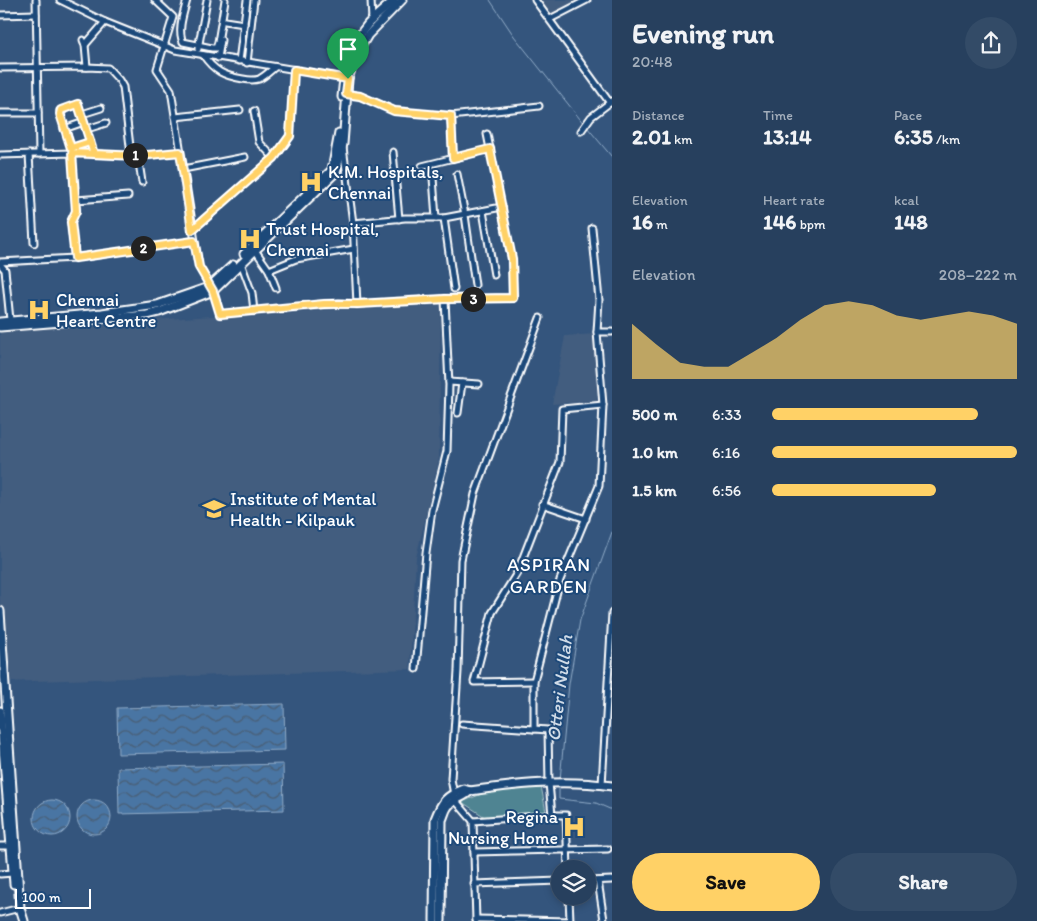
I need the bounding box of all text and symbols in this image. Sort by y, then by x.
text: Evening run [632,16,774,50]
button: share [965,17,1017,69]
pin [327,28,369,79]
icon: arrive [334,35,362,63]
text: 20:48 [632,52,673,71]
text: Distance [632,107,684,124]
text: Time [763,107,793,124]
text: Pace [894,107,922,124]
text: 2.01 [632,124,671,149]
text: 13:14 [763,124,812,149]
text: 6:35 [894,124,933,149]
text: km [671,131,693,148]
text: /km [933,131,960,148]
pin: 1 [122,142,148,168]
text: 1 [132,147,139,164]
place label: K.M. Hospitals, Chennai [328,161,444,204]
hospital icon: K.M. Hospitals, Chennai [298,169,324,195]
text: Elevation [632,192,688,209]
text: Heart rate [763,192,825,209]
text: kcal [894,192,919,209]
text: 16 [632,209,653,234]
text: 146 [763,209,796,234]
text: 148 [894,209,928,234]
text: m [653,216,668,233]
text: bpm [796,216,826,233]
place label: Trust Hospital, Chennai [266,218,379,261]
hospital icon: Trust Hospital, Chennai [237,226,263,252]
pin: 2 [130,236,156,260]
text: 2 [140,240,147,257]
text: Elevation [632,265,696,284]
text: 208–222 m [939,265,1017,284]
pin: 3 [460,286,486,312]
place label: Chennai Heart Centre [56,289,156,332]
text: 3 [470,291,477,308]
hospital icon: Chennai Heart Centre [26,297,52,323]
text: 500 m [632,405,677,424]
text: 6:33 [712,405,742,424]
text: 1.0 km [632,443,678,462]
text: 6:16 [712,443,740,462]
text: 1.5 km [632,481,677,500]
text: 6:56 [712,481,741,500]
place label: Institute of Mental Health - Kilpauk [230,488,376,531]
school or university icon: Institute of Mental Health - Kilpauk [201,496,227,522]
district label: ASPIRAN GARDEN [507,553,591,598]
water label: Otteri Nullah [542,633,578,743]
place label: Regina Nursing Home [448,806,559,849]
hospital icon: Regina Nursing Home [561,814,587,840]
button: Save [632,853,820,911]
button: Share [830,853,1017,911]
map controls [551,860,596,905]
button: layers [551,860,596,905]
scale bar [15,886,91,909]
text: 100 m [22,889,61,906]

